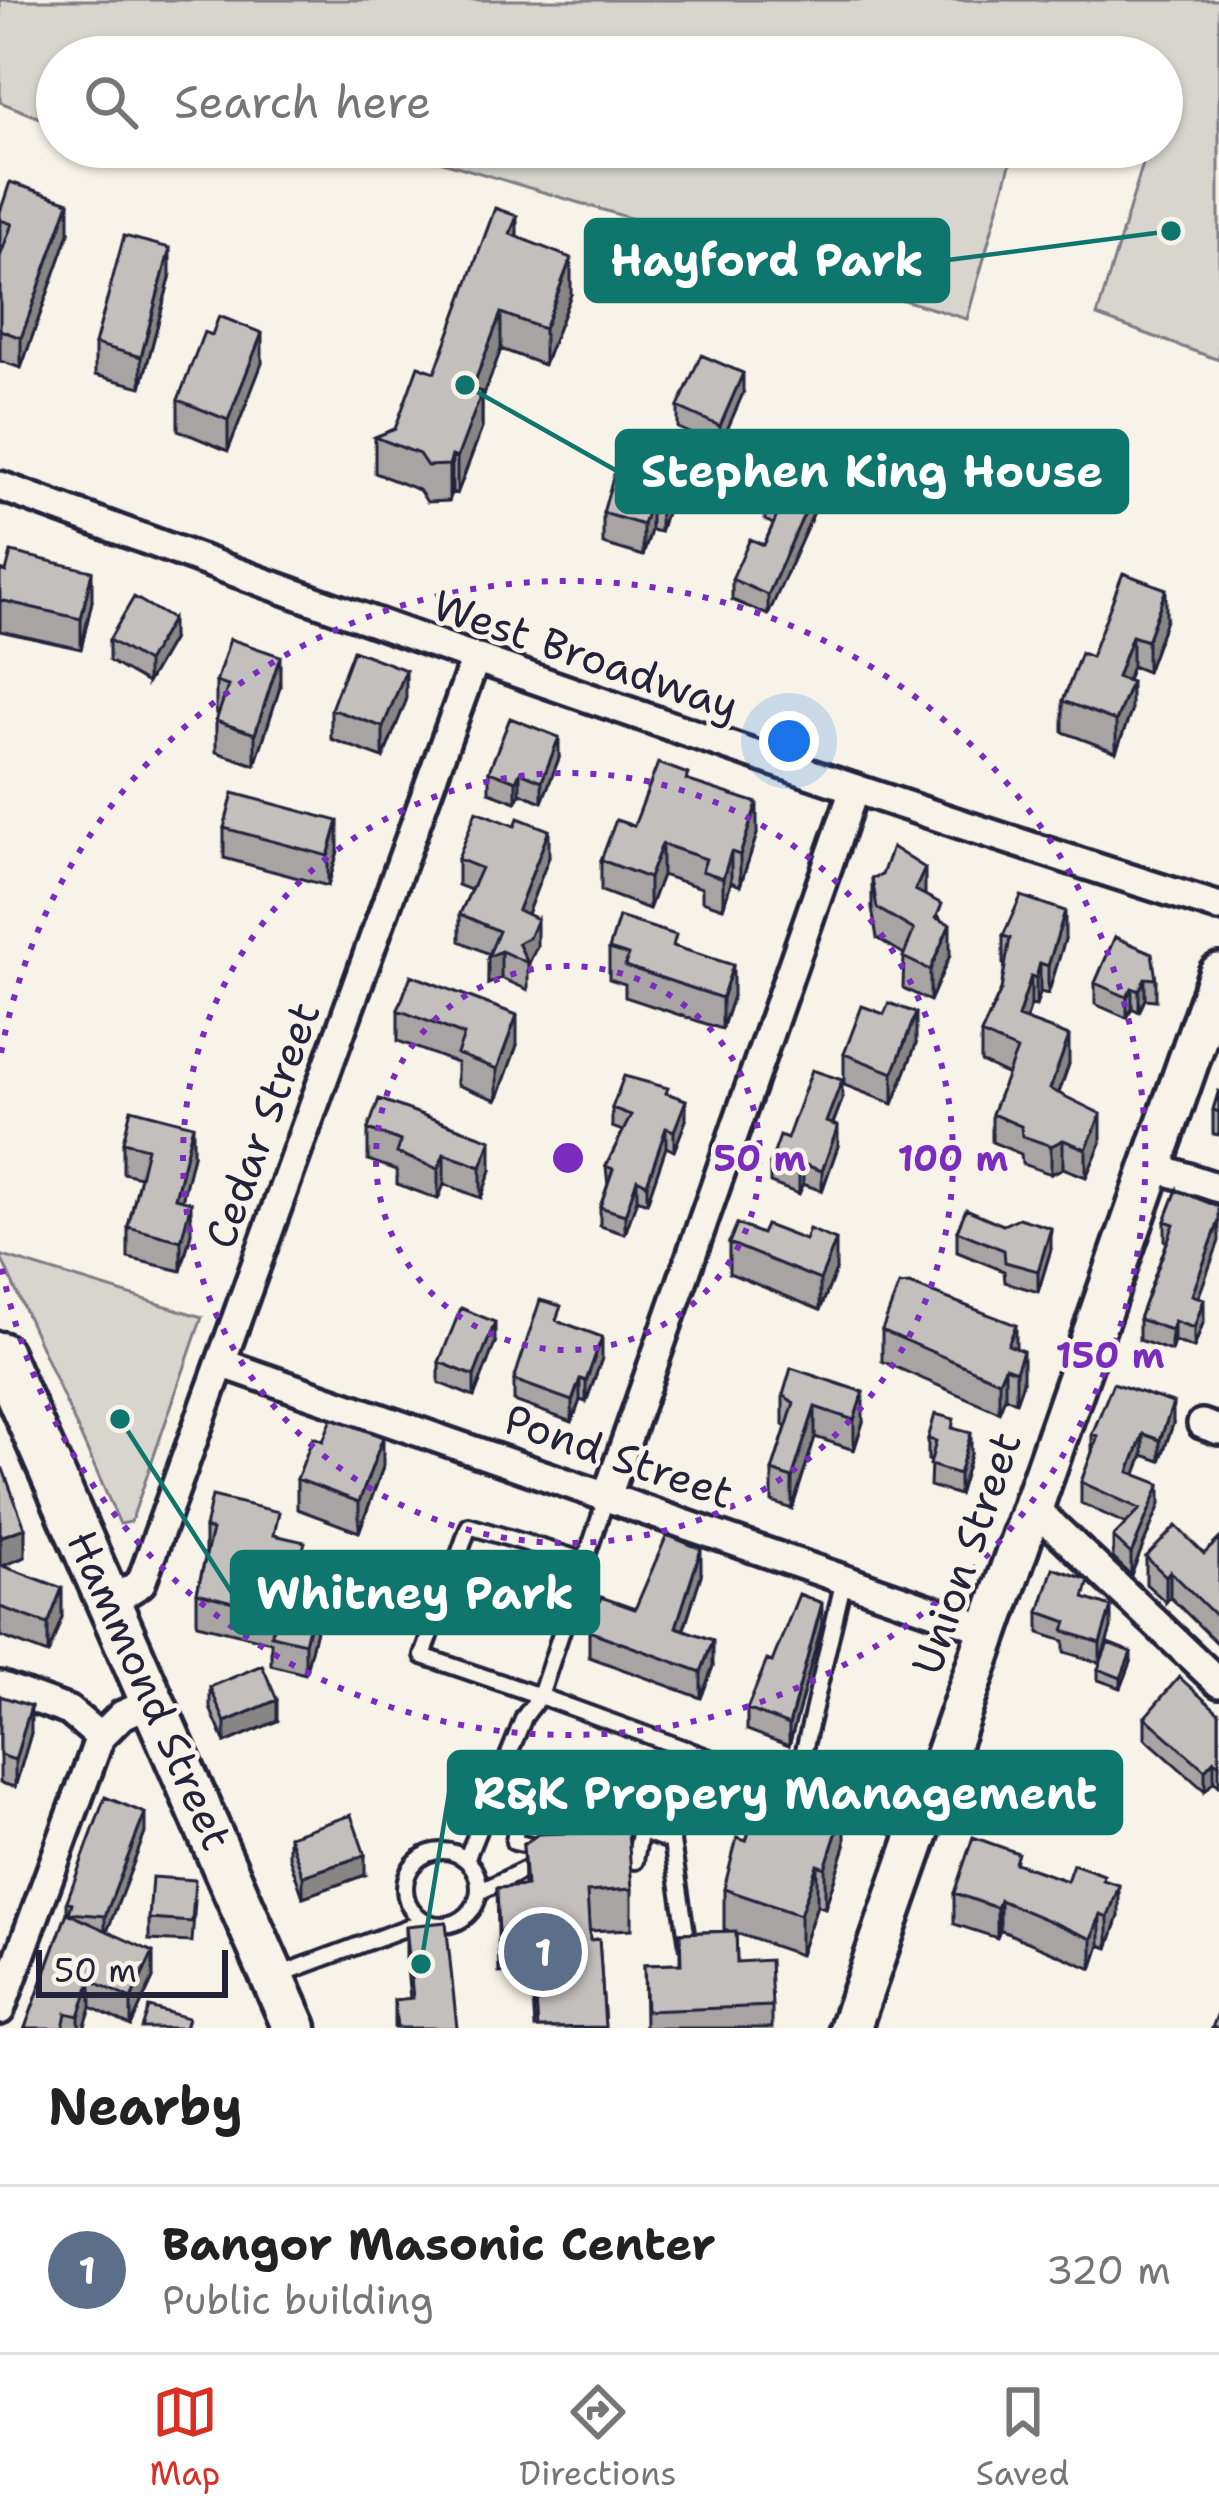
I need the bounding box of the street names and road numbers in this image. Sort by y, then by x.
street label: West Broadway [426,577,746,733]
street label: Cedar Street [192,994,332,1256]
street label: Pond Street [497,1391,741,1521]
street label: Union Street [898,1424,1034,1682]
street label: Hammond Street [54,1522,246,1858]

